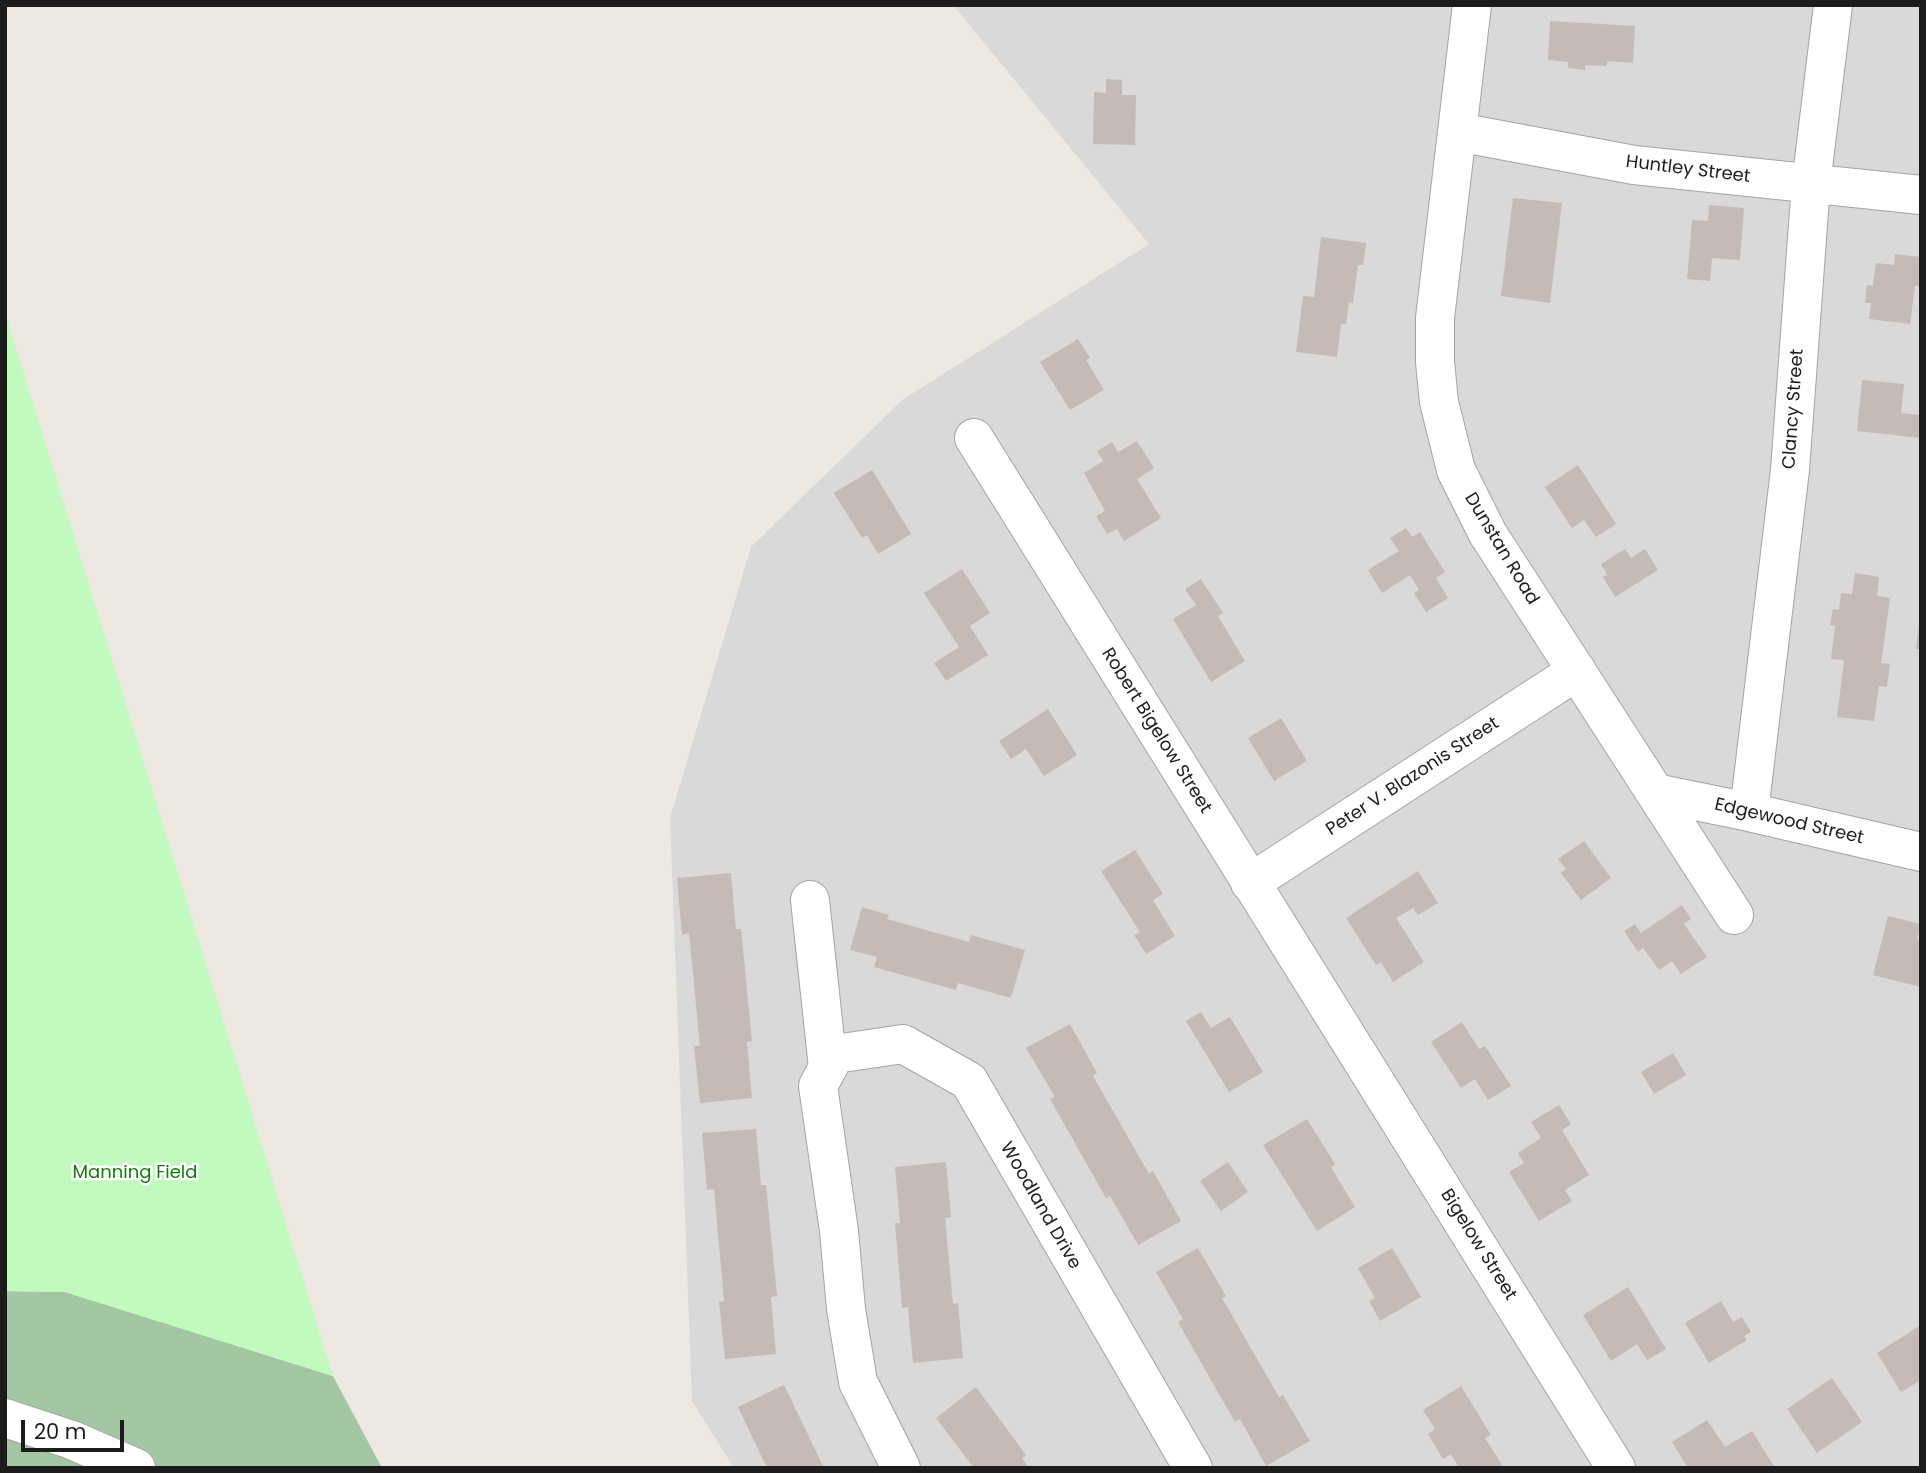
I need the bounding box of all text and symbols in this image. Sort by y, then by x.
street label: Huntley Street [1625,152,1751,188]
street label: Clancy Street [1779,348,1809,470]
street label: Dunstan Road [1459,489,1543,609]
street label: Robert Bigelow Street [1096,644,1216,818]
street label: Peter V. Blazonis Street [1323,713,1503,841]
street label: Edgewood Street [1712,794,1866,850]
street label: Woodland Drive [995,1139,1085,1273]
park label: Manning Field [73,1162,197,1184]
street label: Bigelow Street [1435,1185,1521,1305]
scale bar [24,1406,128,1450]
text: 20 m [34,1417,87,1446]

